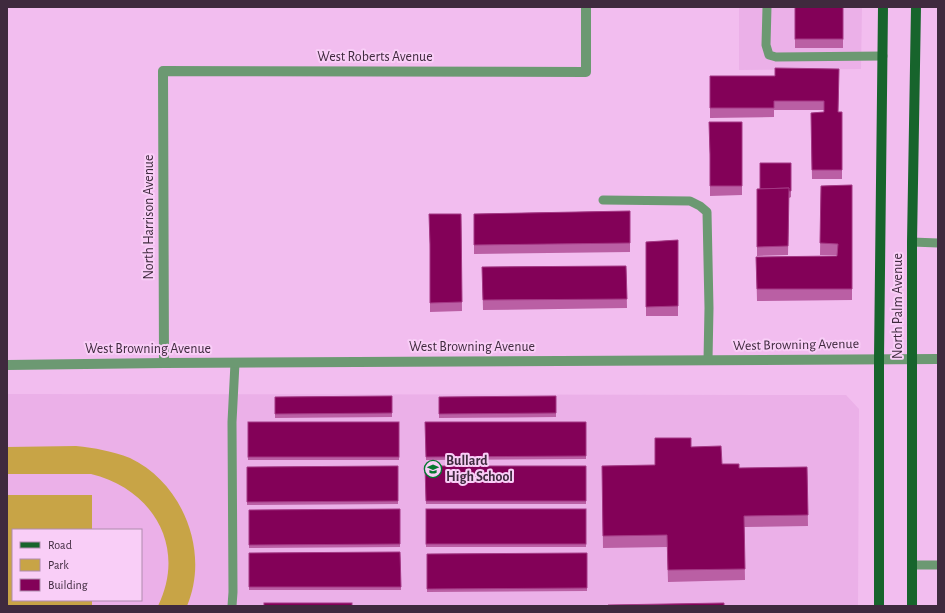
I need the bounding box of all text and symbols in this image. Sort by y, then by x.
street label: West Roberts Avenue [317,50,433,64]
street label: North Harrison Avenue [142,155,156,279]
street label: North Palm Avenue [891,253,905,359]
street label: West Browning Avenue [733,337,859,353]
street label: West Browning Avenue [409,340,535,354]
street label: West Browning Avenue [85,342,211,356]
place label: Bullard High School [446,454,513,484]
school or university icon: Bullard High School [423,459,443,479]
legend [12,529,142,601]
text: Road [48,539,72,551]
text: Park [48,559,69,571]
text: Building [48,579,88,591]

